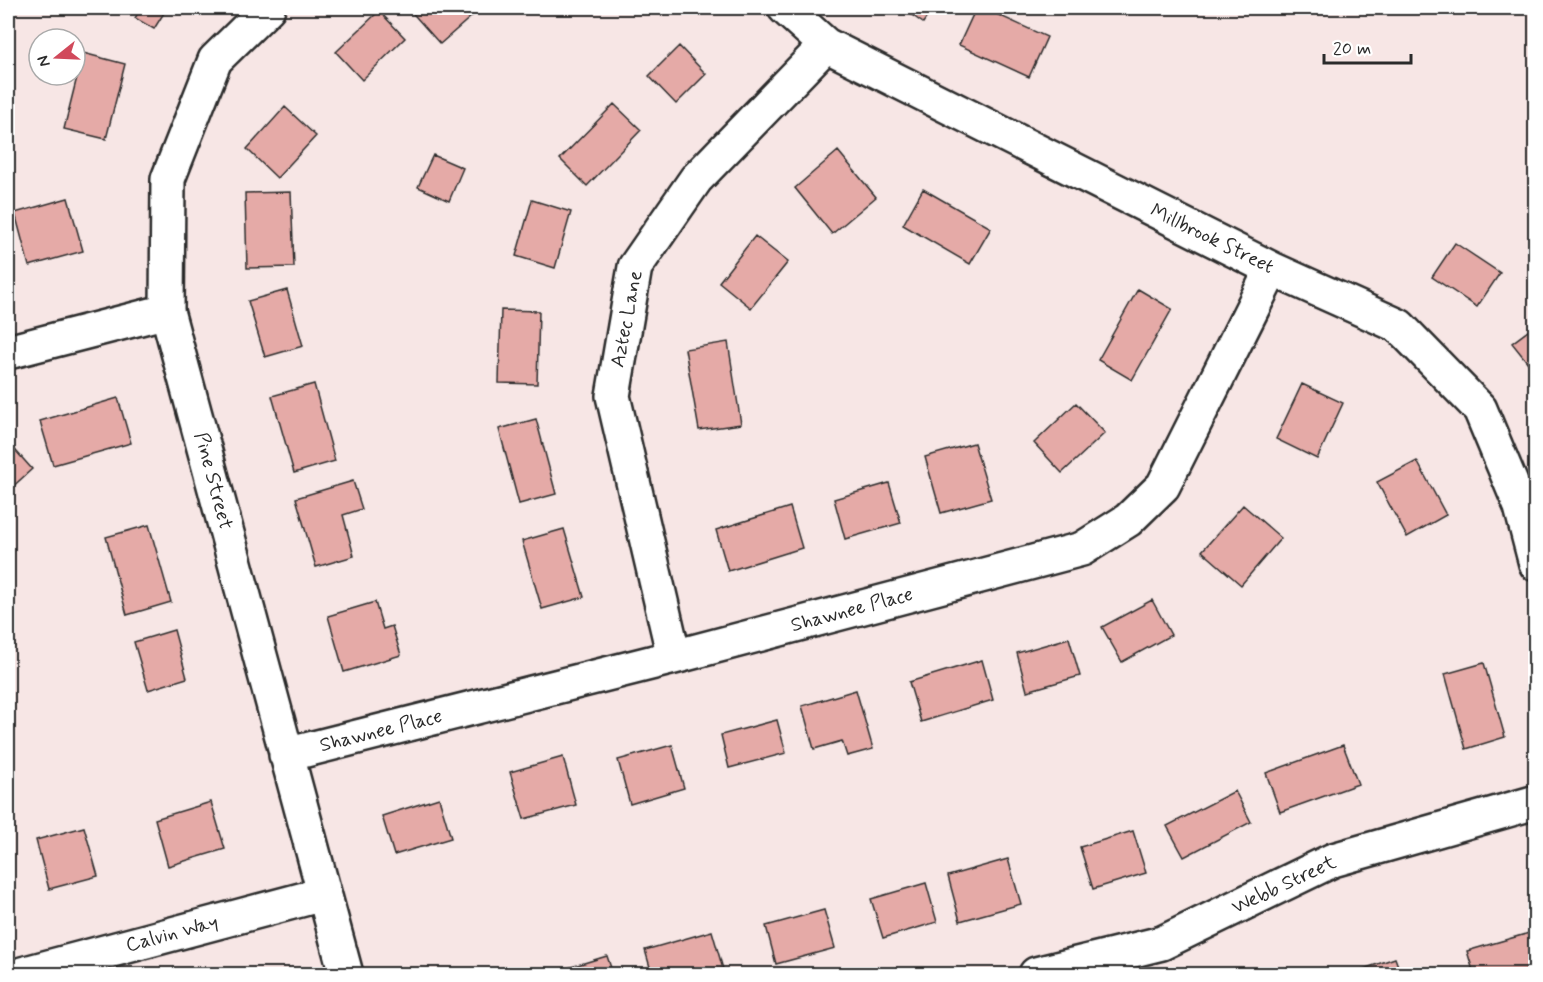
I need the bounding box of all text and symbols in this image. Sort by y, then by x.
north arrow [27,27,87,87]
scale bar [1324,27,1411,65]
text: 20 m [1333,37,1371,61]
text: N [33,53,56,69]
street label: Millbrook Street [1146,197,1278,281]
street label: Aztec Lane [604,268,650,370]
street label: Pine Street [187,429,239,533]
street label: Shawnee Place [788,581,916,639]
street label: Shawnee Place [317,703,445,759]
street label: Webb Street [1227,849,1341,921]
street label: Calvin Way [123,909,221,959]

